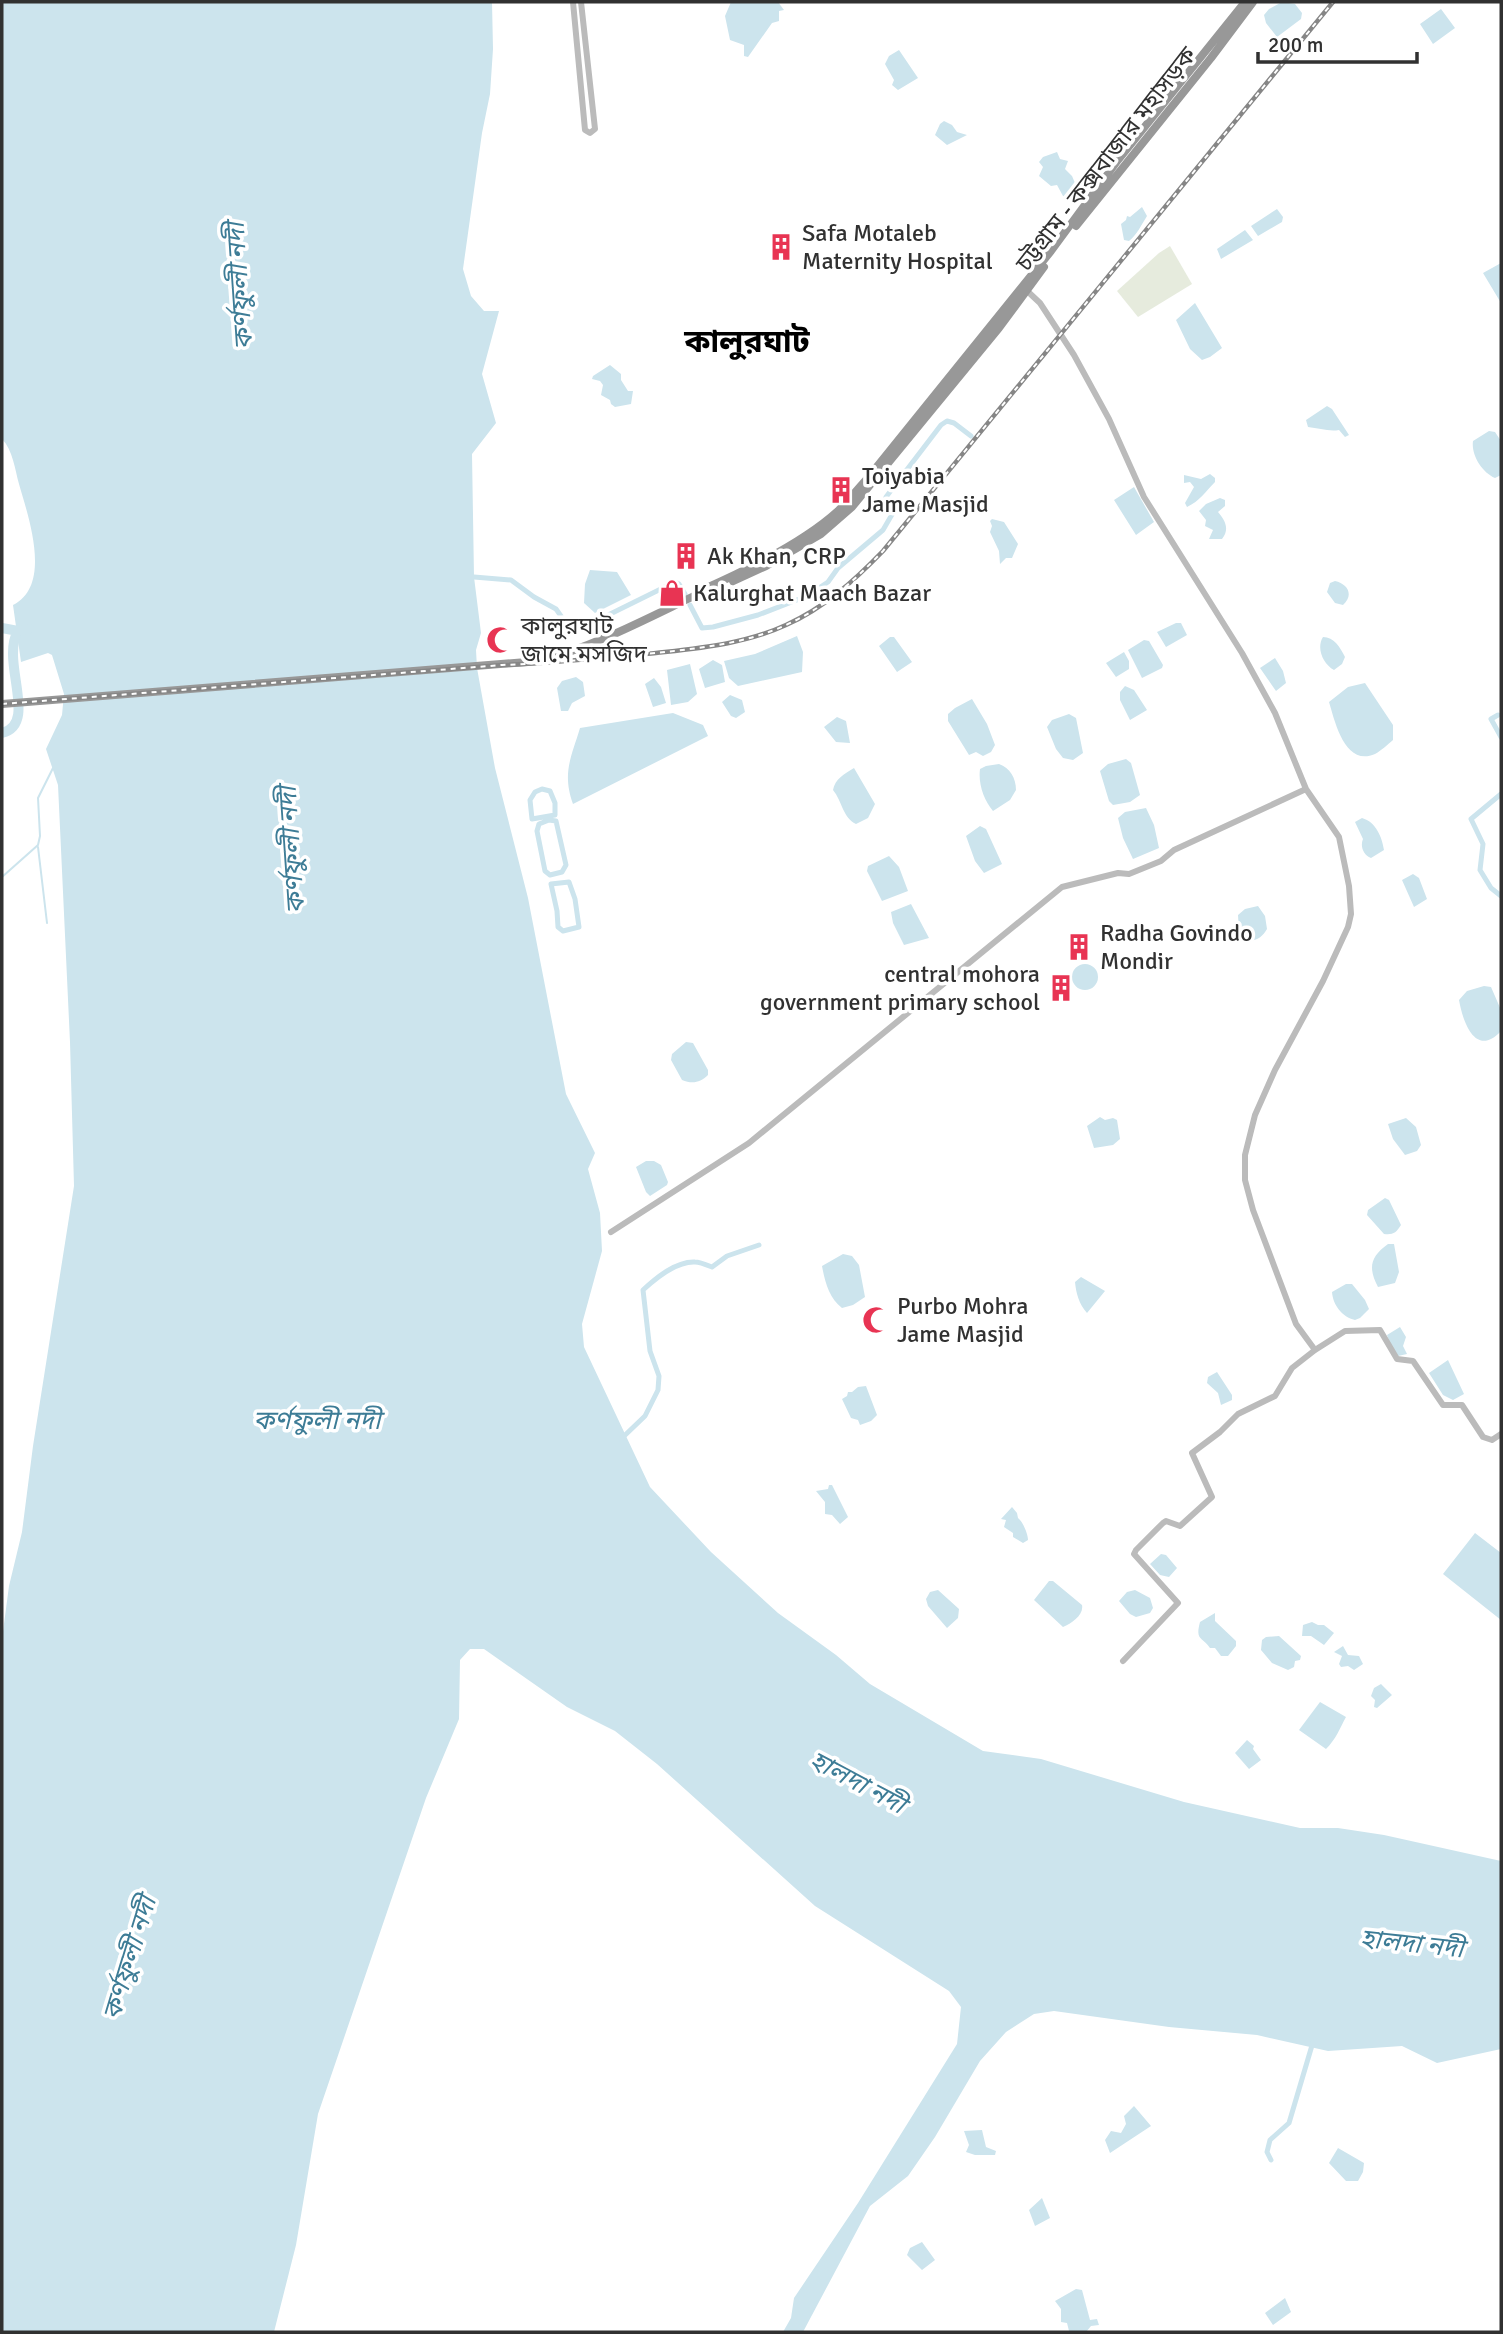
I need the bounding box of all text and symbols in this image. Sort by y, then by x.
scale bar [1258,21,1417,65]
text: 200 m [1268,32,1323,58]
street label: চট্টগ্রাম - কক্সবাজার মহাসড়ক [1008,40,1203,278]
water label: কর্ণফুলী নদী [219,216,260,351]
place label: Safa Motaleb Maternity Hospital [802,218,993,276]
building icon: Safa Motaleb Maternity Hospital [766,232,796,262]
district label: কালুরঘাট [683,322,811,361]
place label: Toiyabia Jame Masjid [862,461,989,519]
building icon: Toiyabia Jame Masjid [826,475,856,505]
building icon: Ak Khan, CRP [671,541,701,571]
place label: Ak Khan, CRP [707,541,846,571]
shop icon: Kalurghat Maach Bazar [657,578,687,608]
place label: Kalurghat Maach Bazar [693,578,931,608]
place label: কালুরঘাট জামে মসজিদ [520,611,647,669]
mosque icon: কালুরঘাট জামে মসজিদ [485,625,515,655]
water label: কর্ণফুলী নদী [271,780,312,915]
place label: Radha Govindo Mondir [1100,918,1253,976]
building icon: Radha Govindo Mondir [1064,932,1094,962]
place label: central mohora government primary school [760,959,1040,1017]
building icon: central mohora government primary school [1046,973,1076,1003]
place label: Purbo Mohra Jame Masjid [897,1291,1028,1349]
mosque icon: Purbo Mohra Jame Masjid [861,1305,891,1335]
water label: কর্ণফুলী নদী [253,1405,386,1437]
water label: হালদা নদী [804,1744,915,1824]
water label: কর্ণফুলী নদী [96,1888,165,2024]
water label: হালদা নদী [1359,1923,1470,1966]

